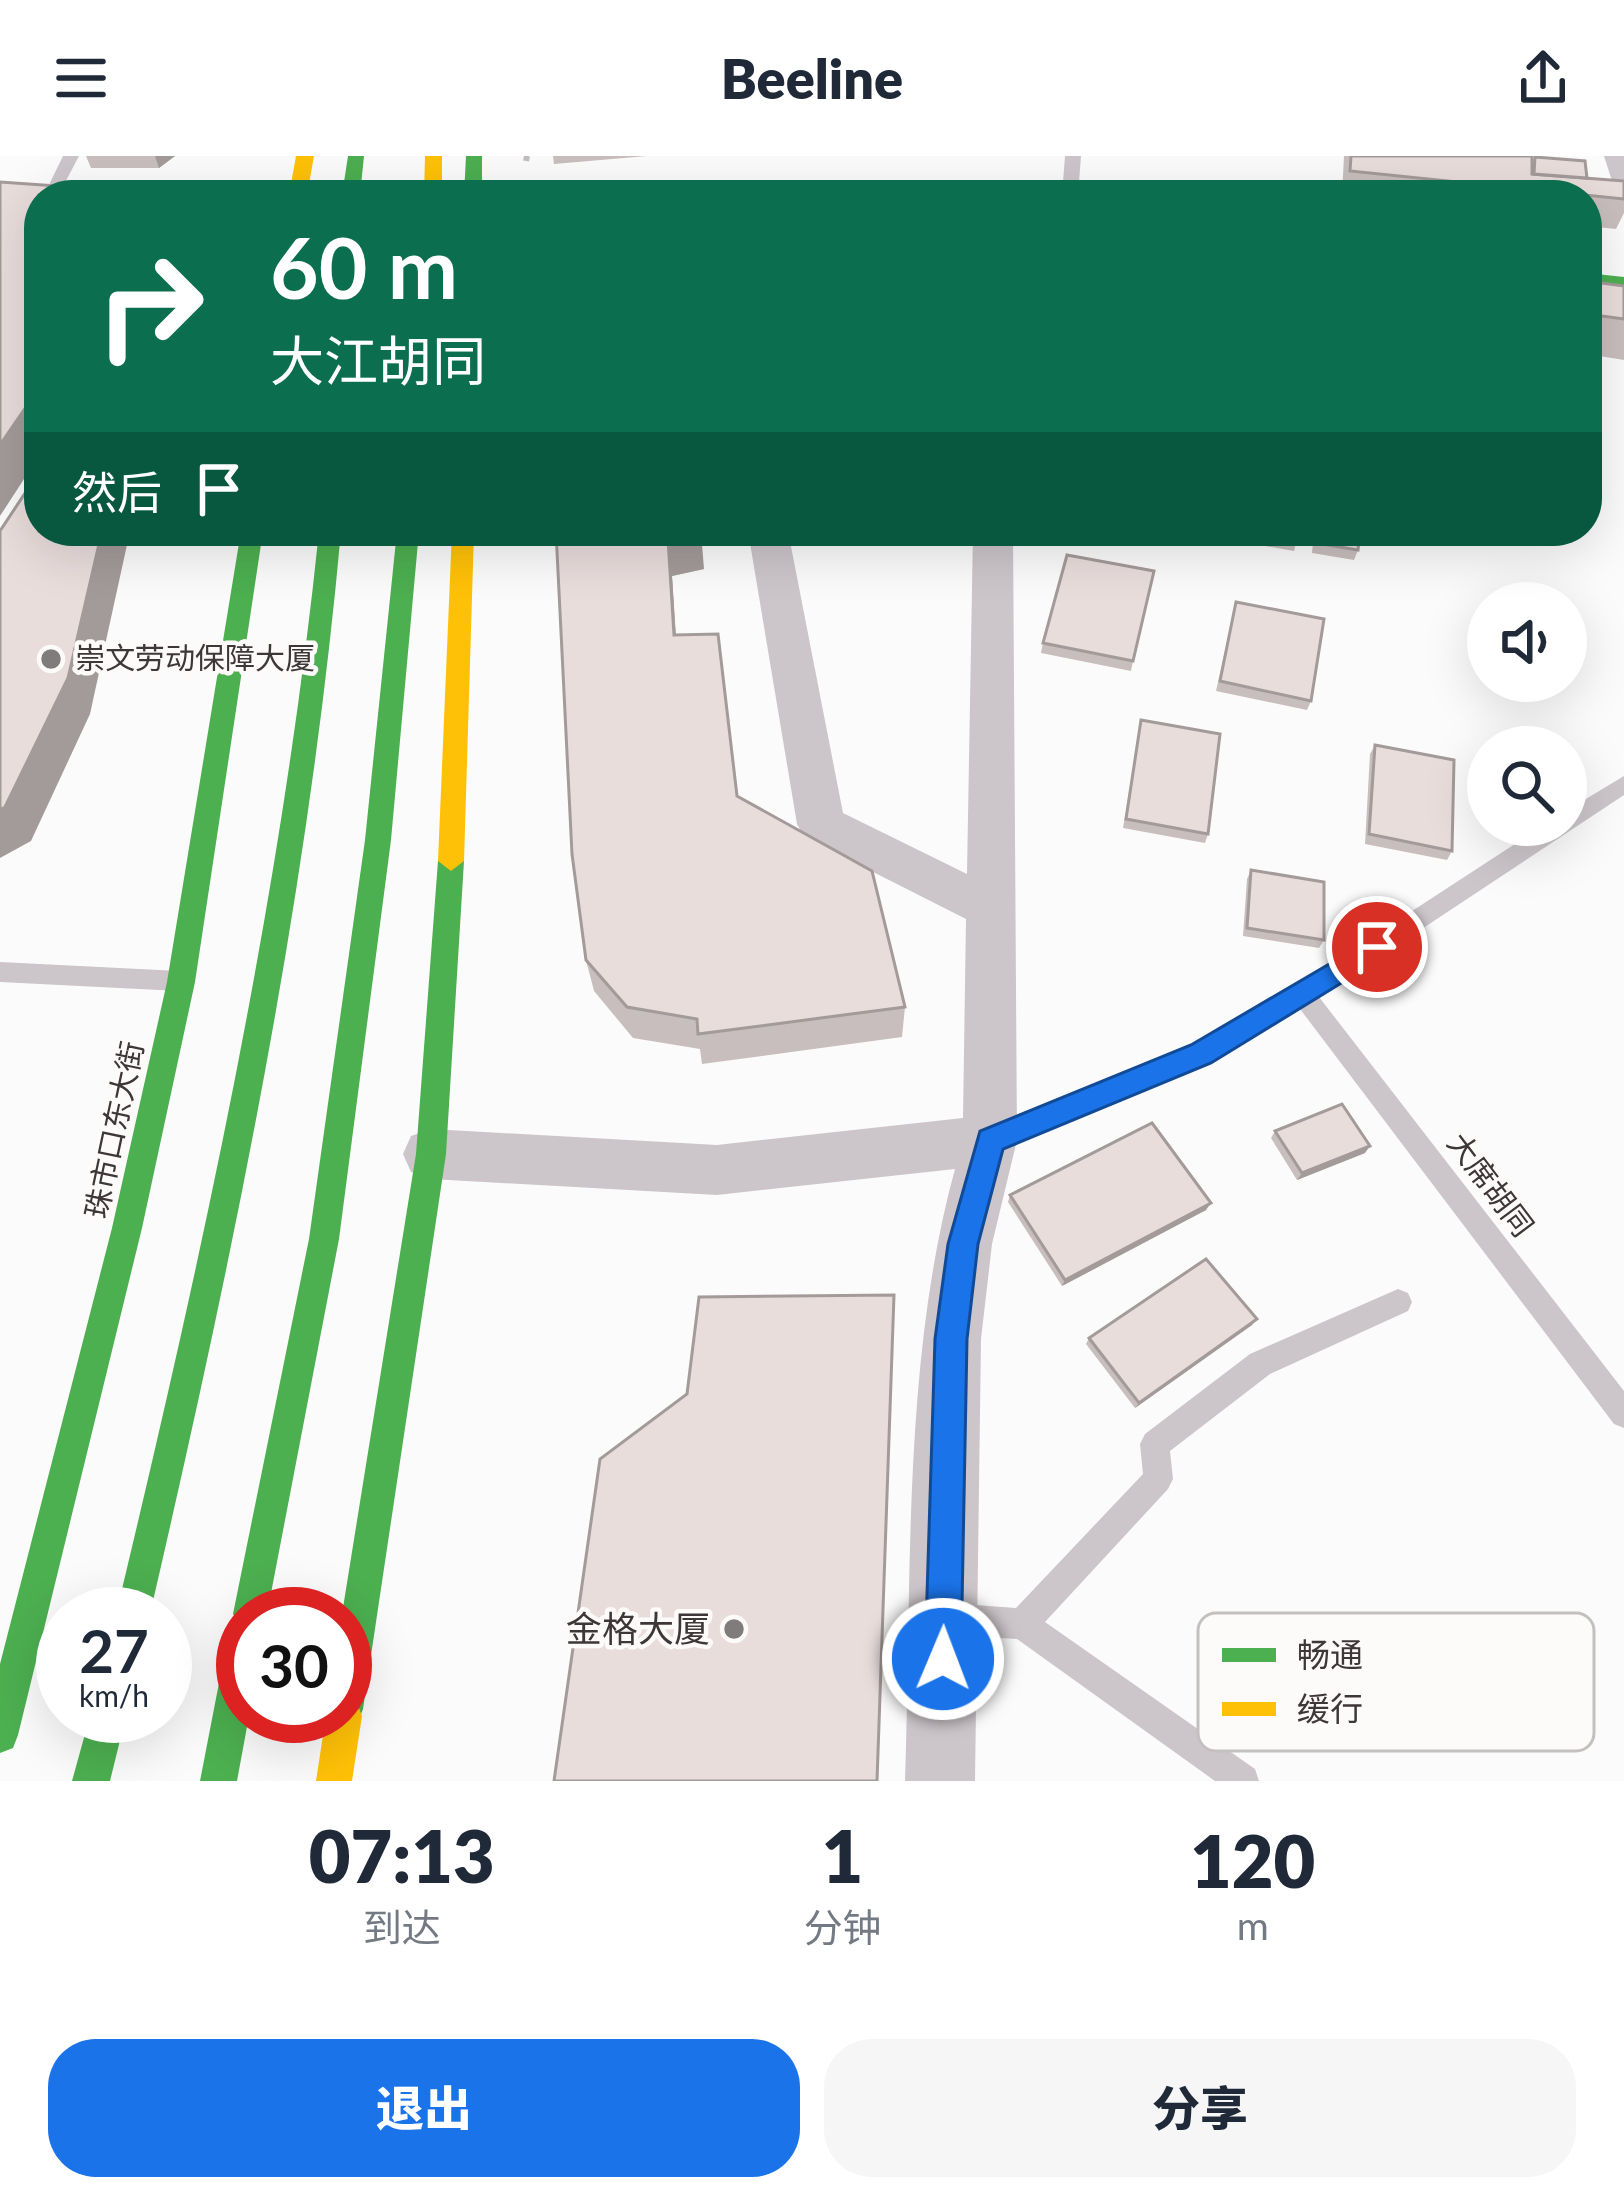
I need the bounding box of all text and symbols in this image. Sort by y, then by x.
icon: menu [48,45,114,111]
icon: share [1510,45,1576,111]
text: Beeline [721,46,903,111]
text: 60 m [270,216,458,317]
icon: right [72,228,228,384]
text: 大江胡同 [270,328,486,393]
icon: arrive [186,456,252,522]
text: 然后 [72,465,162,519]
map controls [1467,582,1587,846]
button: sound [1467,582,1587,702]
place label: 崇文劳动保障大厦 [75,639,315,675]
marker: 崇文劳动保障大厦 [38,646,64,672]
button: search [1467,726,1587,846]
pin [1326,896,1428,998]
icon: arrive [1344,914,1410,980]
street label: 珠市口东大街 [77,1038,149,1221]
street label: 大席胡同 [1441,1125,1542,1243]
speed limit sign: 30 [216,1587,372,1743]
position arrow [880,1596,1006,1722]
place label: 金格大厦 [566,1606,710,1650]
legend [1198,1613,1594,1751]
text: 27 [79,1614,149,1686]
marker: 金格大厦 [721,1616,747,1642]
text: 畅通 [1297,1634,1363,1674]
text: km/h [79,1677,149,1713]
text: 缓行 [1297,1688,1363,1728]
text: 07:13 [309,1812,495,1898]
text: 1 [822,1812,863,1898]
text: 120 [1190,1817,1315,1903]
text: m [1237,1902,1269,1948]
text: 到达 [363,1904,441,1950]
text: 分钟 [803,1904,881,1950]
button: 退出 [48,2039,800,2177]
button: 分享 [824,2039,1576,2177]

